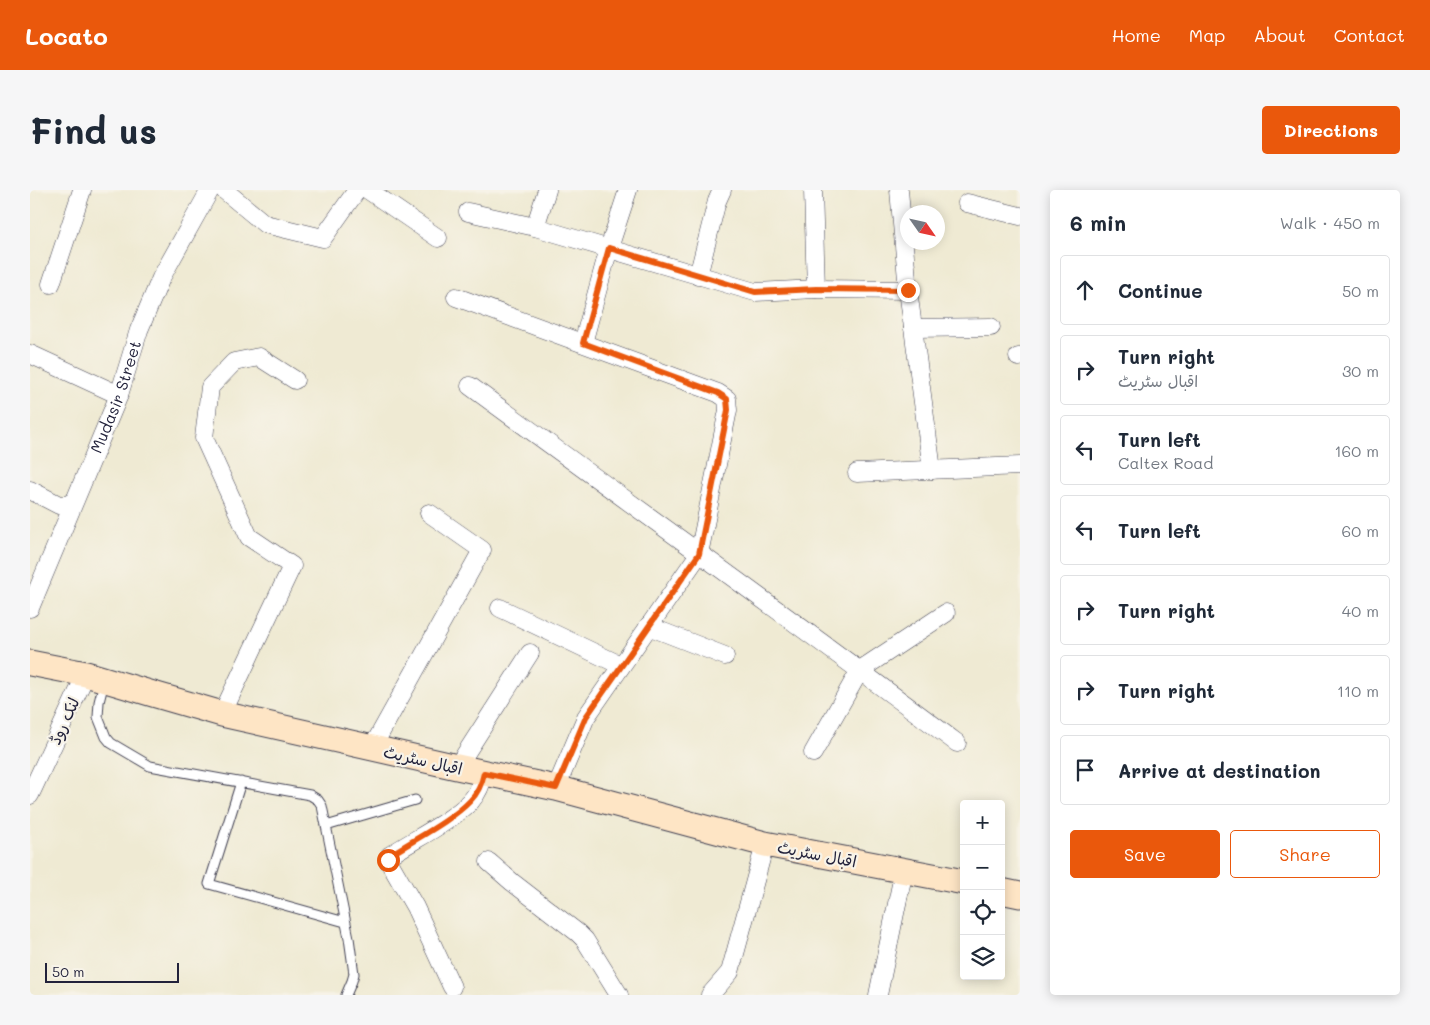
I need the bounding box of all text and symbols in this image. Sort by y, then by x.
text: Locato [25,20,108,51]
text: Home [1112,23,1161,47]
text: Map [1189,23,1225,47]
text: About [1253,23,1306,47]
text: Contact [1334,23,1405,47]
button: Directions [1262,106,1400,154]
text: Find us [30,107,157,153]
north arrow [900,205,945,250]
text: 6 min [1070,209,1126,236]
text: Walk · 450 m [1280,212,1380,233]
icon: ahead [1071,276,1099,304]
text: Continue [1118,278,1203,303]
route end [897,279,920,302]
text: 50 m [1342,280,1379,301]
street label: Mudasir Street [85,338,145,456]
text: Turn right [1118,344,1215,369]
icon: right [1071,356,1099,384]
text: 30 m [1342,360,1379,381]
text: اقبال سٹریٹ [1118,370,1198,391]
text: Turn left [1118,427,1201,452]
icon: left [1071,436,1099,464]
text: 160 m [1334,440,1379,461]
text: Caltex Road [1118,452,1213,473]
icon: left [1071,516,1099,544]
text: Turn left [1118,518,1201,543]
text: 60 m [1342,520,1379,541]
icon: right [1071,596,1099,624]
text: Turn right [1118,598,1215,623]
text: 40 m [1342,600,1379,621]
icon: right [1071,676,1099,704]
text: Turn right [1118,678,1215,703]
text: 110 m [1337,680,1379,701]
street label: لنک روڈ [44,694,84,748]
street label: اقبال سٹریٹ [382,740,465,779]
icon: arrive [1071,756,1099,784]
text: Arrive at destination [1118,758,1321,783]
map controls [960,800,1005,980]
button: + [960,800,1005,845]
button: Save [1070,830,1220,878]
button: Share [1230,830,1380,878]
street label: اقبال سٹریٹ [776,836,859,871]
button: − [960,845,1005,890]
route start [377,849,400,872]
button: locate [960,890,1005,935]
button: layers [960,935,1005,980]
scale bar [45,960,179,983]
text: 50 m [52,962,84,981]

